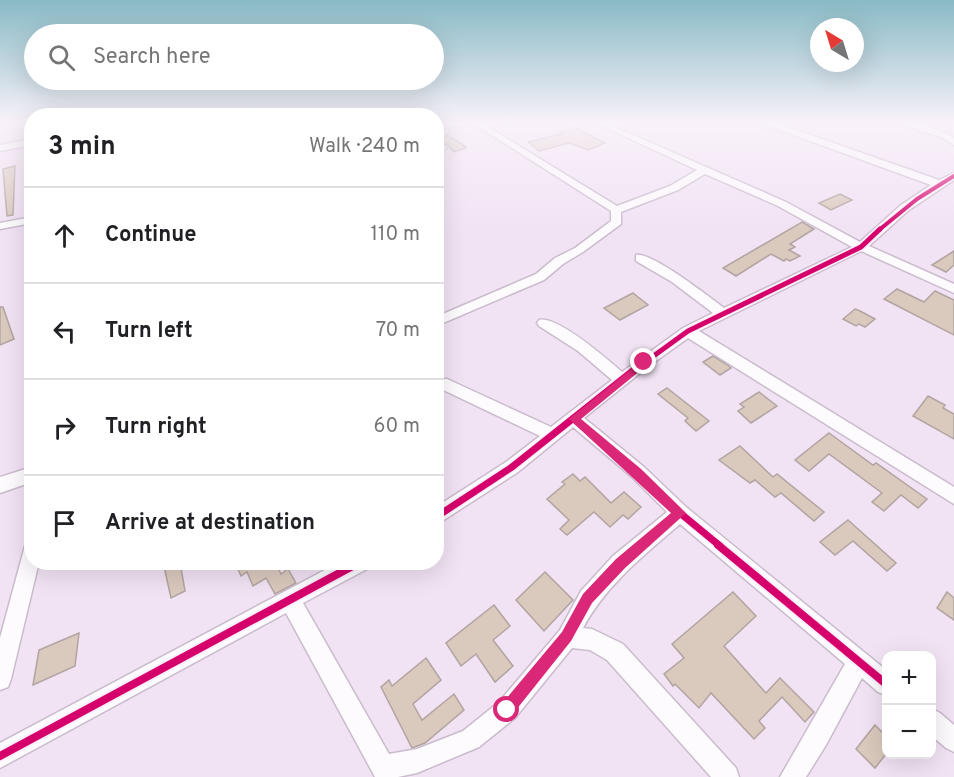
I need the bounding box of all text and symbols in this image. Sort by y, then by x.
north arrow [810,18,864,72]
search box [24,24,444,90]
icon: search [45,41,78,74]
text: Search here [93,44,211,71]
text: 3 min [48,131,116,164]
text: Walk · 240 m [309,134,420,160]
icon: ahead [48,219,81,252]
text: Continue [105,222,196,249]
text: 110 m [371,222,420,248]
icon: left [48,315,81,348]
text: Turn left [105,318,193,345]
text: 70 m [376,318,420,344]
route end [630,348,656,374]
icon: right [48,411,81,444]
text: Turn right [105,414,207,441]
text: 60 m [374,414,420,440]
icon: arrive [48,507,81,540]
text: Arrive at destination [105,510,315,537]
map controls [882,651,936,759]
button: + [882,651,936,705]
route start [493,696,519,722]
button: − [882,705,936,759]

